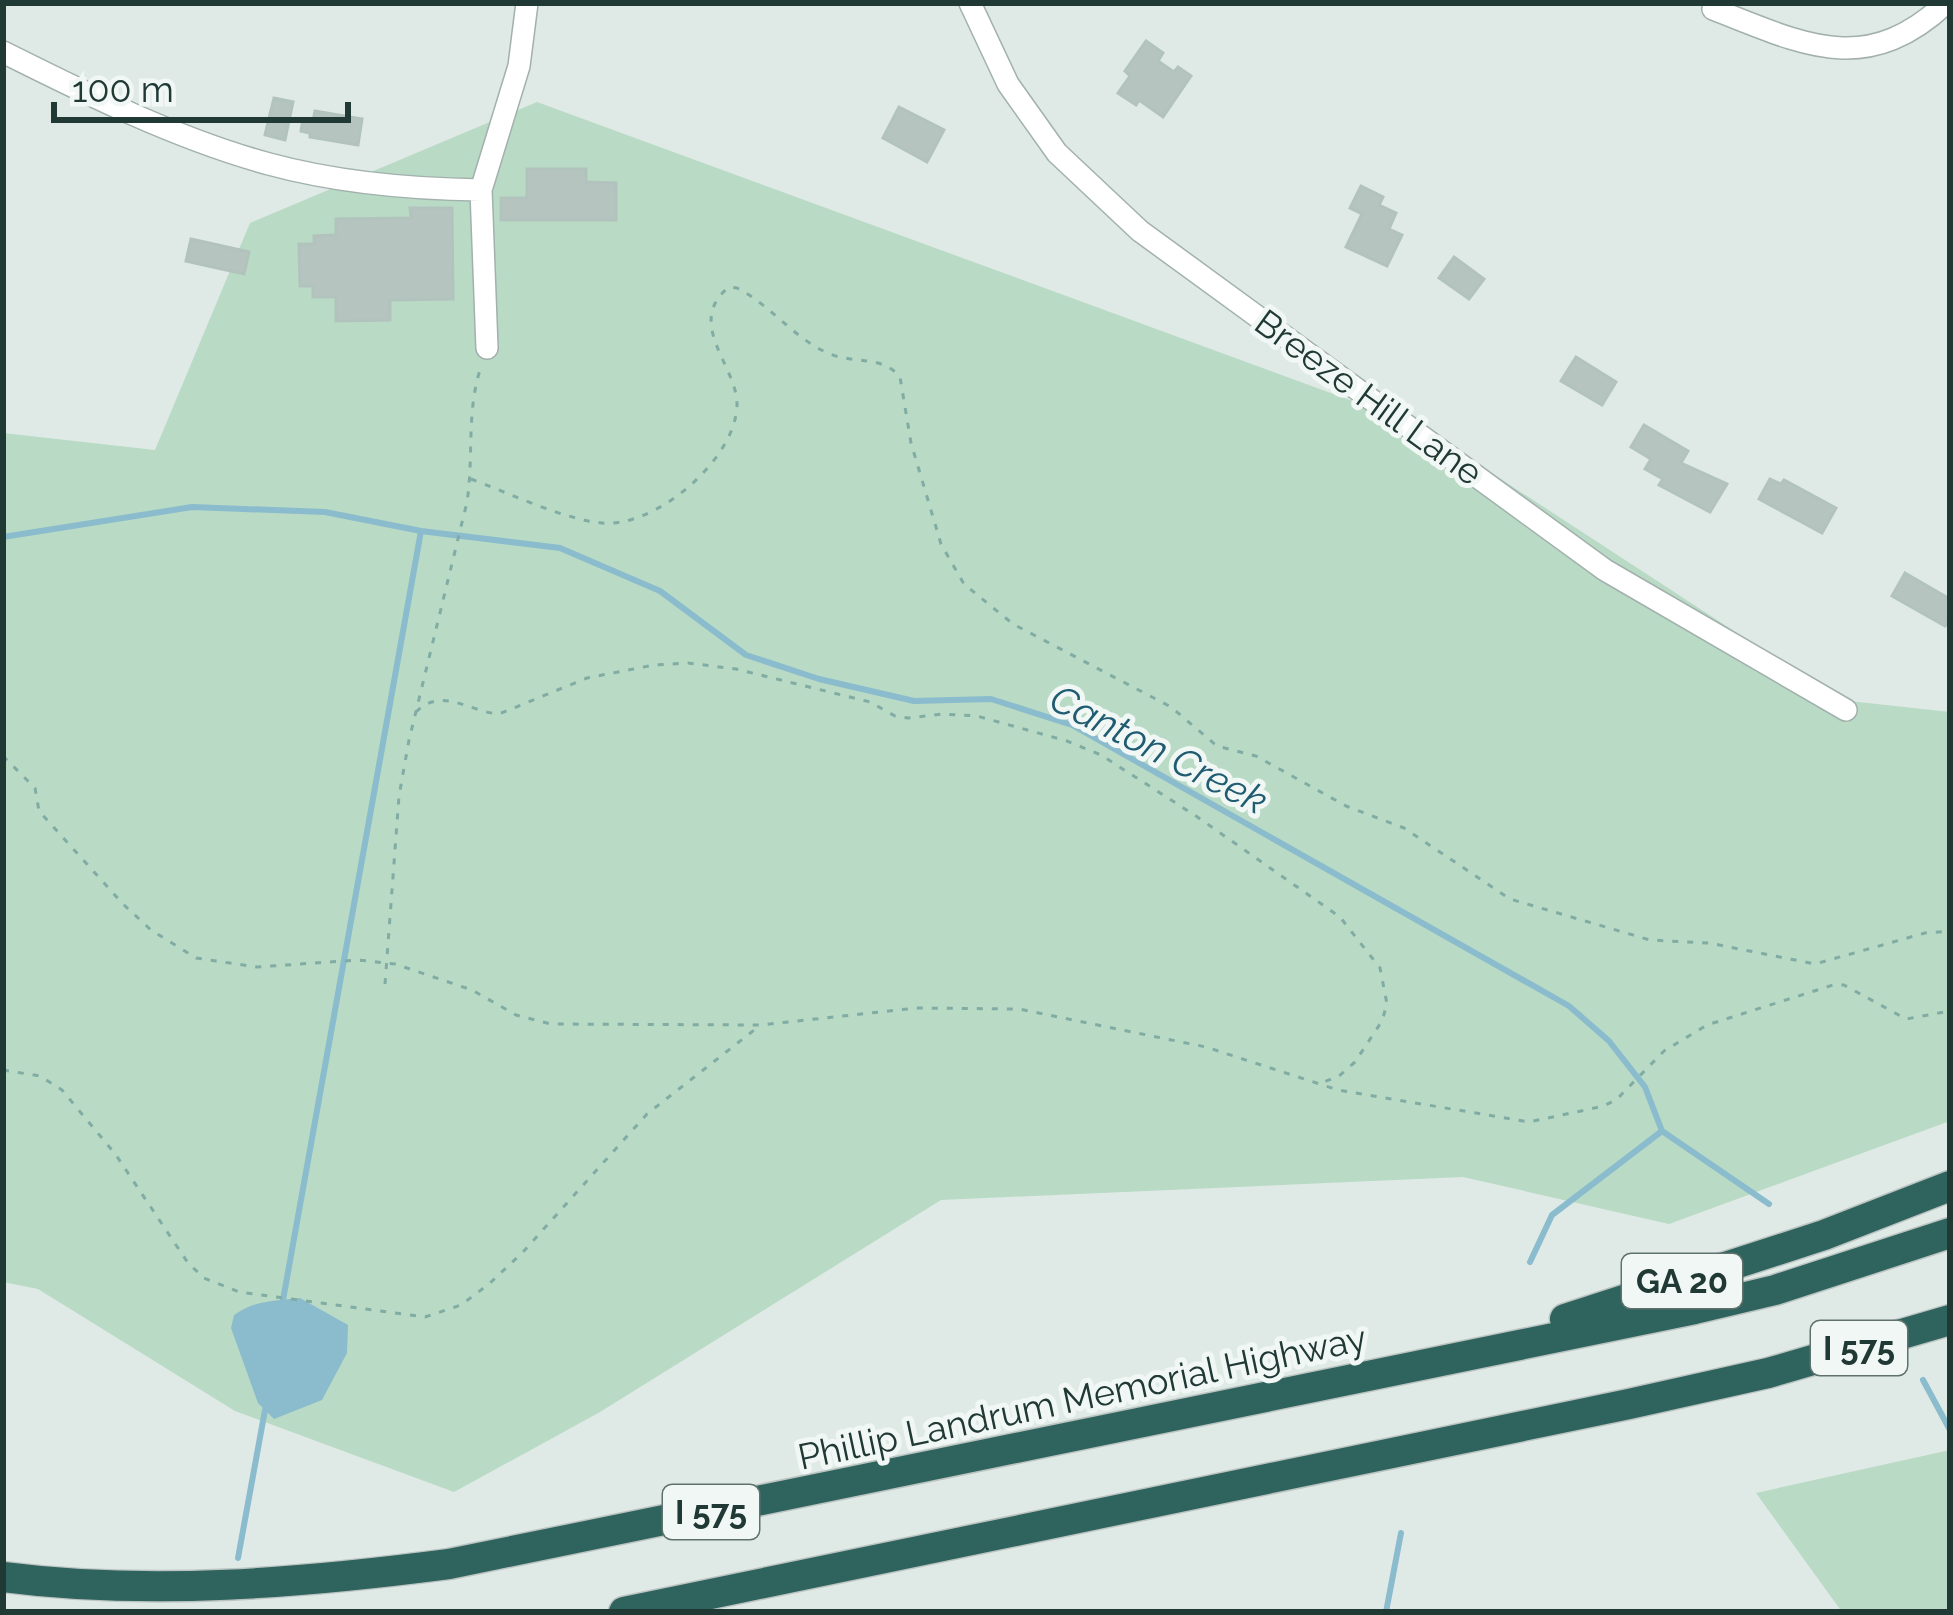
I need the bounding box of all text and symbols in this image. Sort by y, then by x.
scale bar [54,48,348,122]
text: 100 m [72,68,174,110]
street label: Breeze Hill Lane [1247,301,1491,493]
water label: Canton Creek [1043,675,1275,823]
road number: GA 20 [1622,1254,1742,1308]
street label: Phillip Landrum Memorial Highway [794,1316,1370,1478]
road number: I 575 [1811,1321,1907,1375]
road number: I 575 [663,1485,759,1539]

